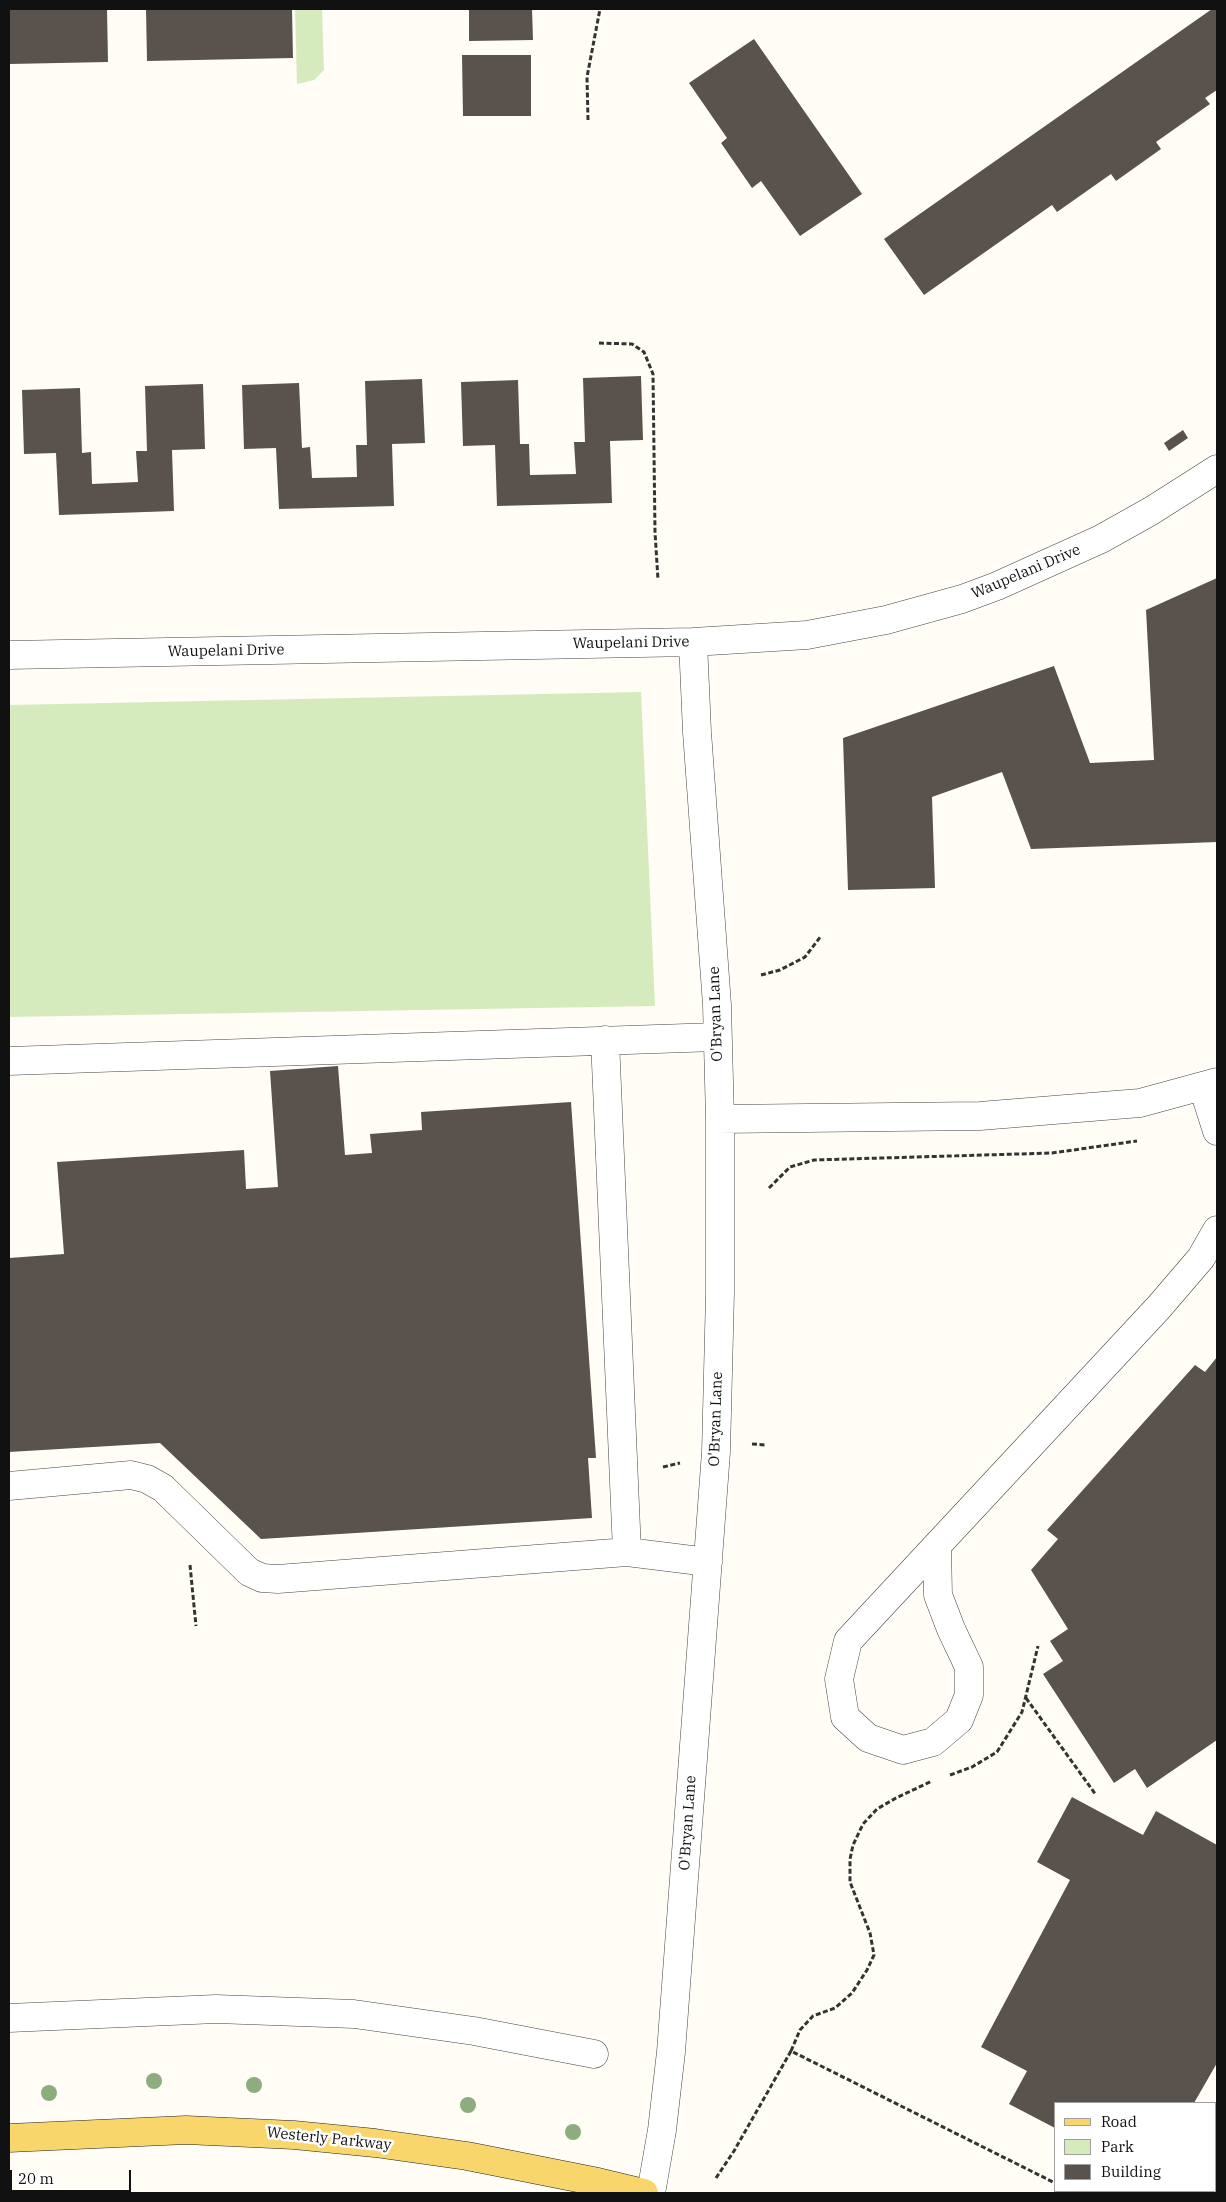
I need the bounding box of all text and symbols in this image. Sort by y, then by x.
street label: Waupelani Drive [969,541,1083,603]
street label: Waupelani Drive [572,633,690,653]
street label: Waupelani Drive [167,641,285,661]
street label: O'Bryan Lane [705,966,727,1062]
street label: O'Bryan Lane [705,1371,727,1467]
street label: O'Bryan Lane [676,1775,700,1871]
legend [1054,2102,1216,2192]
text: Road [1101,2112,1137,2131]
street label: Westerly Parkway [266,2123,392,2155]
text: Park [1101,2137,1134,2156]
scale bar [12,2160,134,2192]
text: Building [1101,2162,1161,2181]
text: 20 m [18,2169,54,2188]

